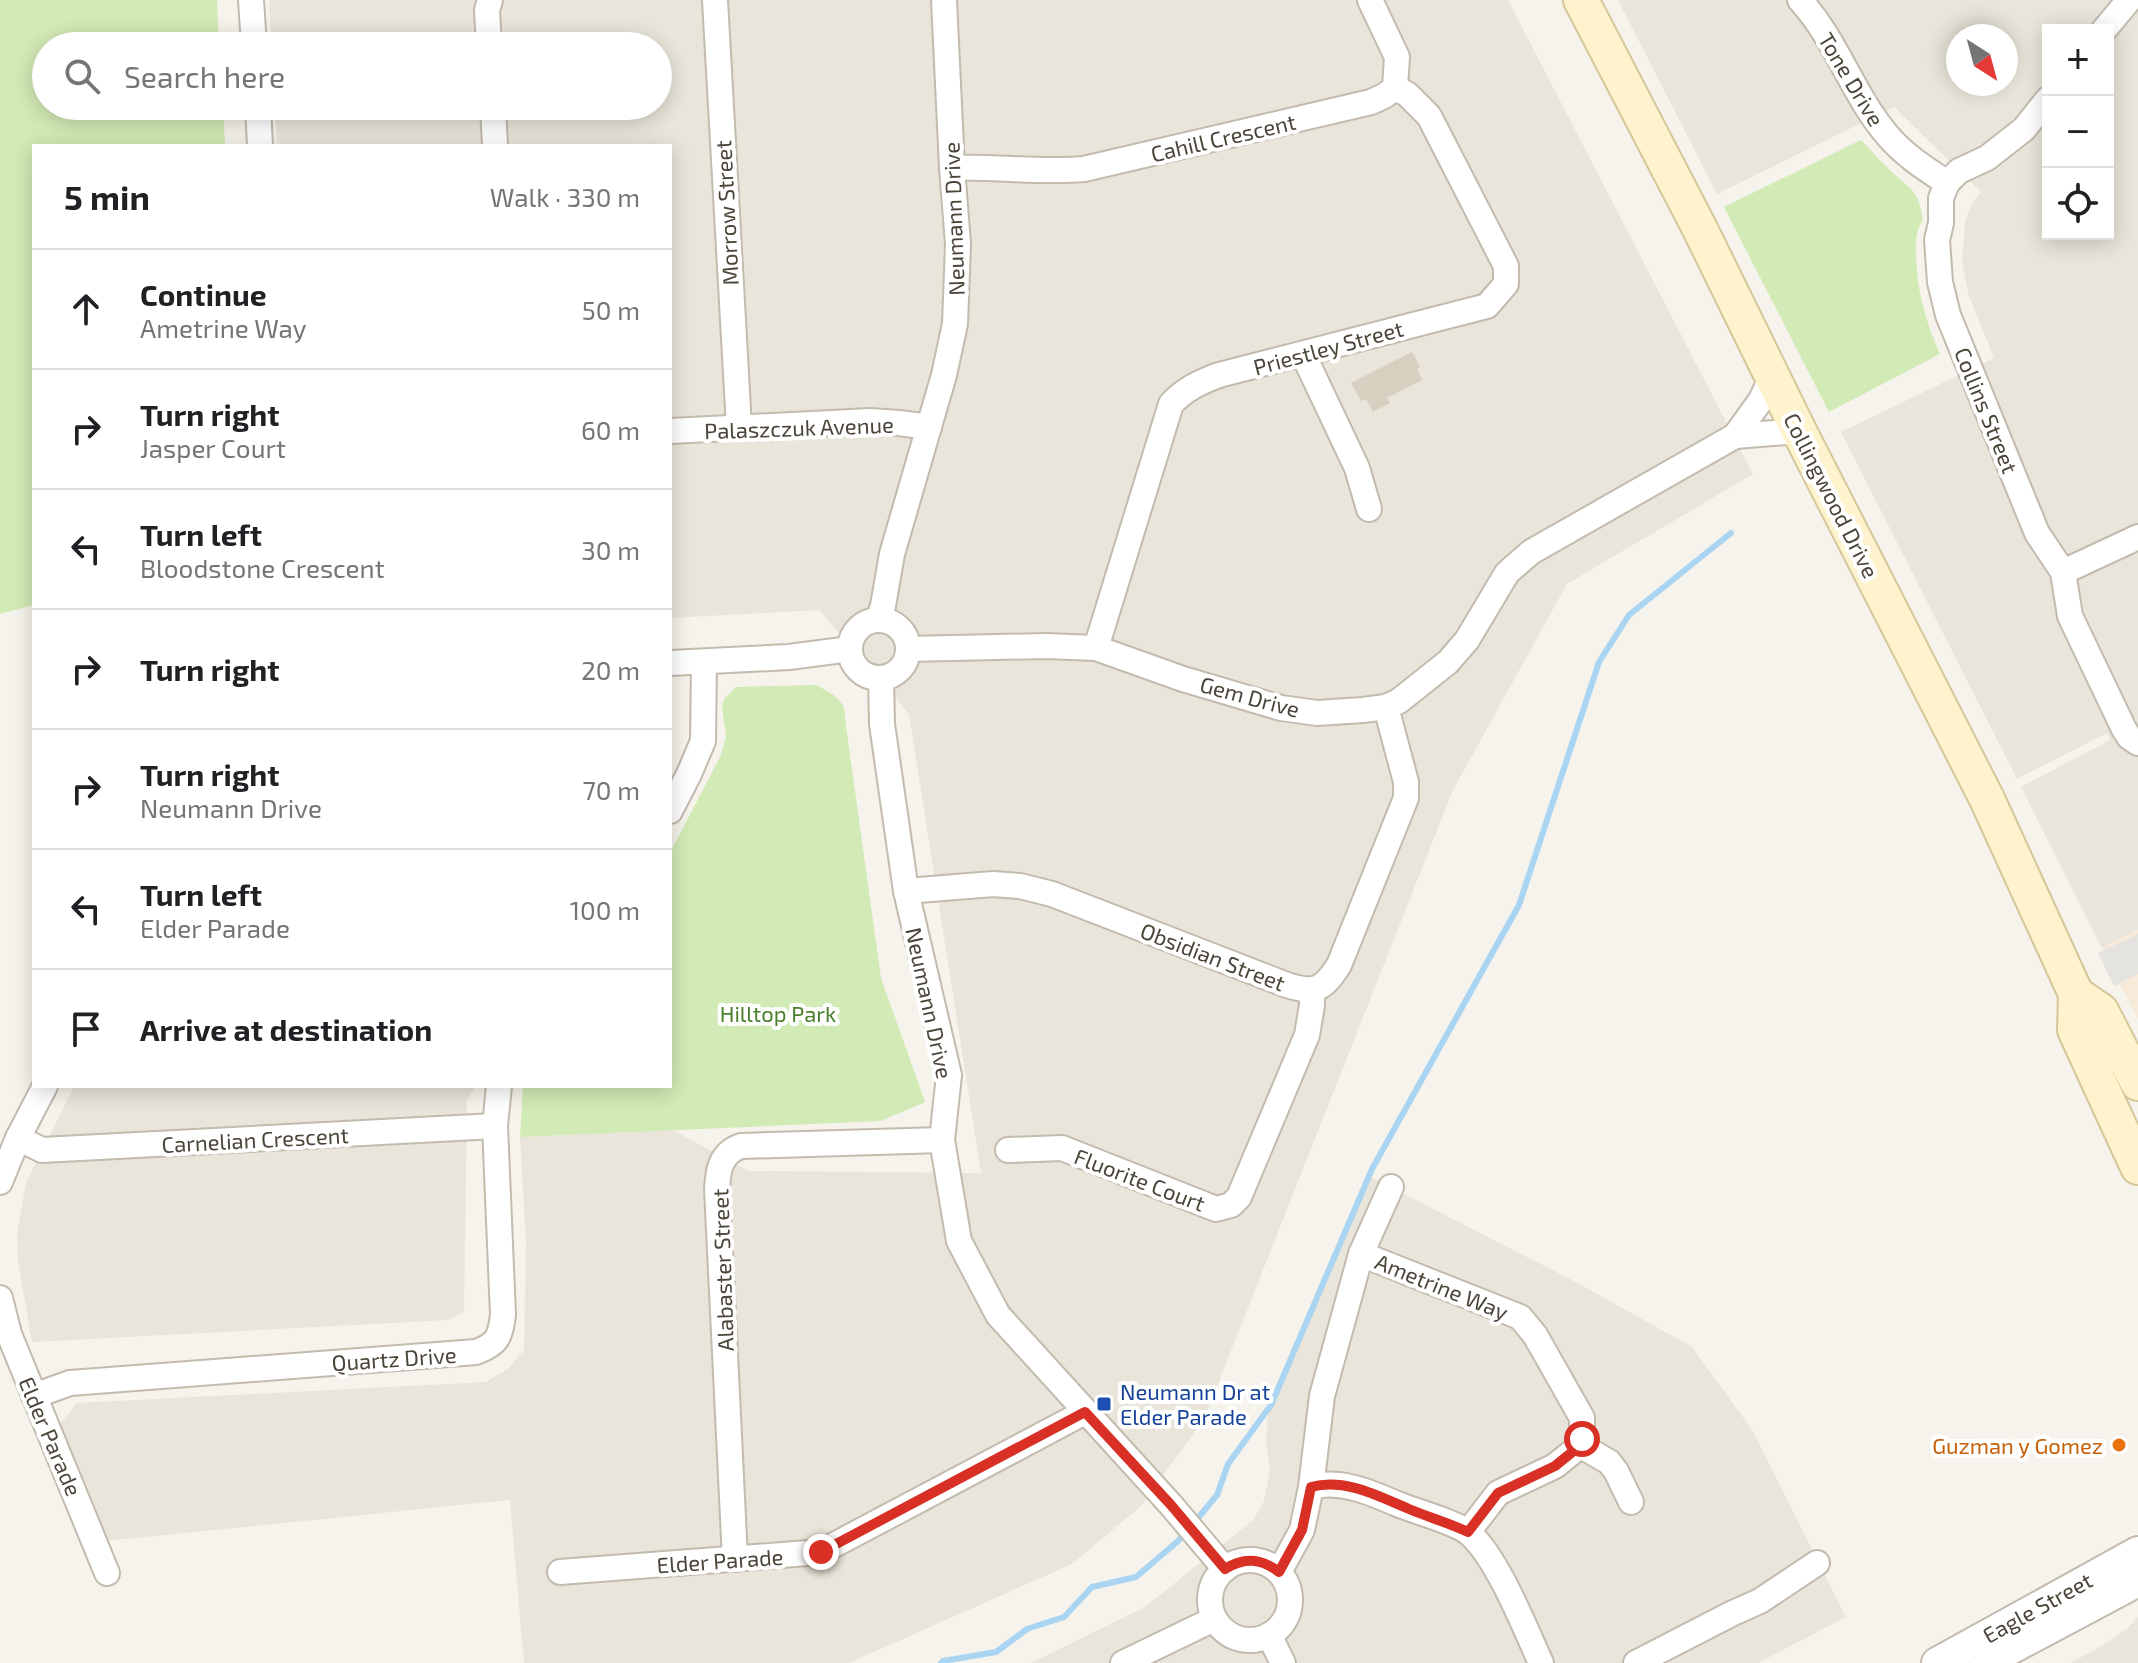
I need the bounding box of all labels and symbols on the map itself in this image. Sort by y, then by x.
north arrow [1946,24,2018,96]
street label: Tone Drive [1814,27,1890,131]
street label: Cahill Crescent [1148,108,1298,166]
street label: Morrow Street [709,140,743,286]
street label: Neumann Drive [937,142,969,296]
street label: Priestley Street [1250,314,1406,380]
street label: Collins Street [1950,343,2024,477]
street label: Collingwood Drive [1779,408,1885,582]
street label: Palaszczuk Avenue [704,411,894,443]
street label: Gem Drive [1197,670,1303,722]
street label: Obsidian Street [1137,916,1289,996]
street label: Neumann Drive [901,925,959,1081]
park label: Hilltop Park [720,1000,836,1026]
street label: Carnelian Crescent [161,1121,349,1157]
street label: Fluorite Court [1071,1142,1209,1216]
street label: Alabaster Street [706,1188,738,1352]
street label: Ametrine Way [1372,1248,1513,1325]
street label: Quartz Drive [331,1341,457,1376]
street label: Elder Parade [14,1373,88,1499]
place label: Neumann Dr at Elder Parade [1120,1378,1270,1429]
marker: Neumann Dr at Elder Parade [1095,1395,1113,1413]
route start [1564,1421,1600,1457]
place label: Guzman y Gomez [1932,1432,2103,1458]
marker: Guzman y Gomez [2110,1436,2128,1454]
route end [803,1534,839,1570]
street label: Elder Parade [656,1543,784,1577]
street label: Eagle Street [1978,1566,2096,1648]

